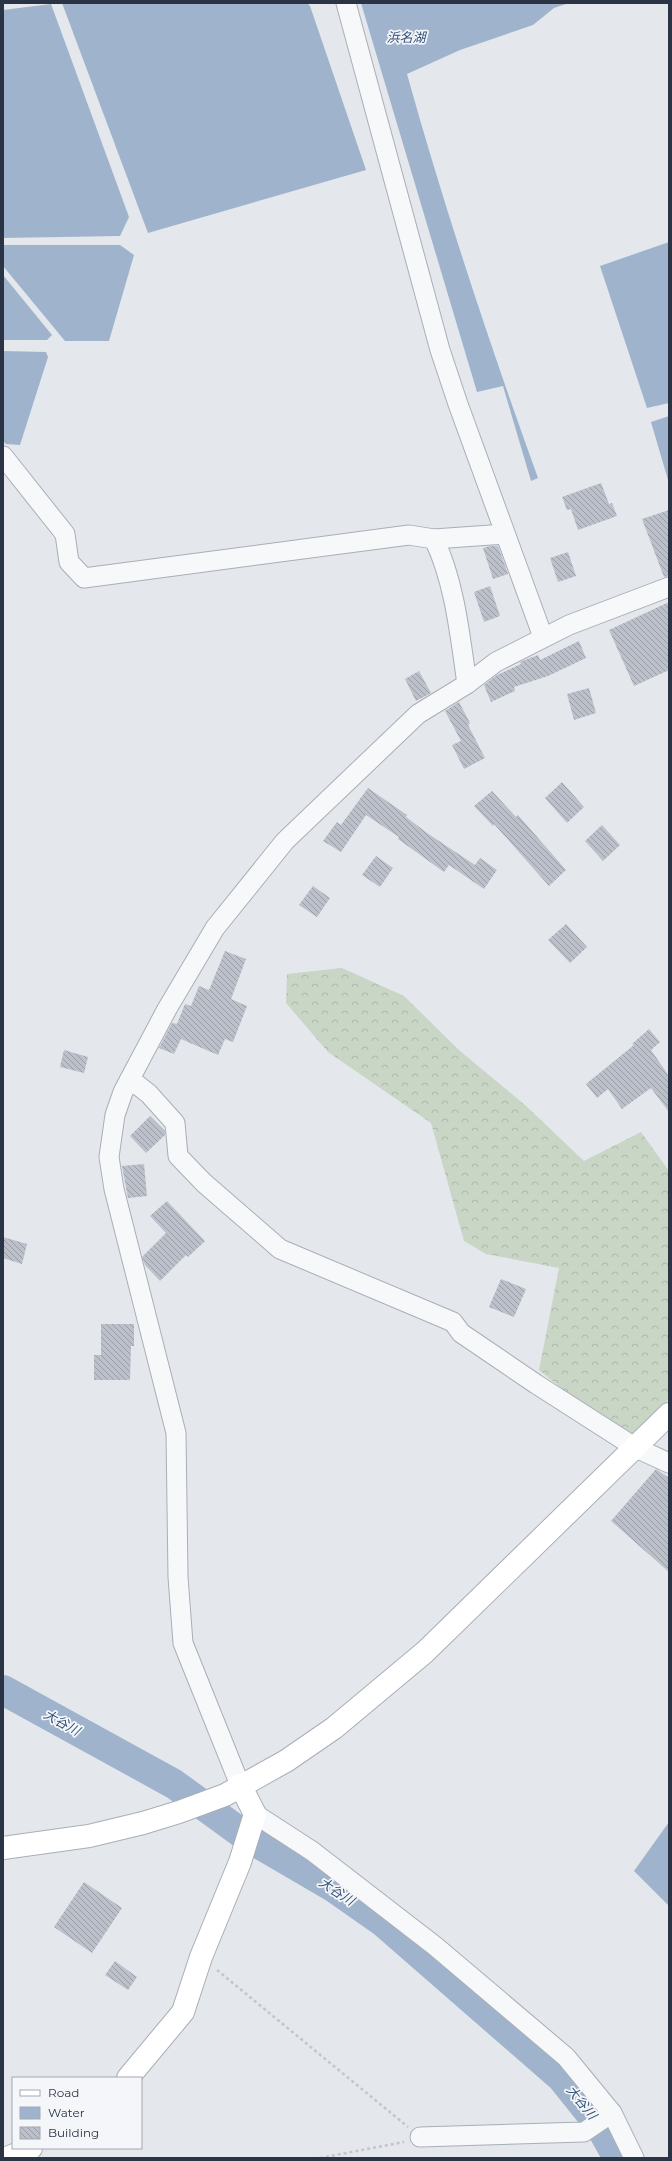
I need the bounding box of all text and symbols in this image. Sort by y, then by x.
water label: 浜名湖 [386,29,427,45]
water label: 大谷川 [41,1706,85,1739]
water label: 大谷川 [316,1874,359,1909]
legend [12,2077,142,2149]
water label: 大谷川 [564,2082,602,2124]
text: Road [48,2085,79,2100]
text: Water [48,2105,85,2120]
text: Building [48,2125,99,2140]

